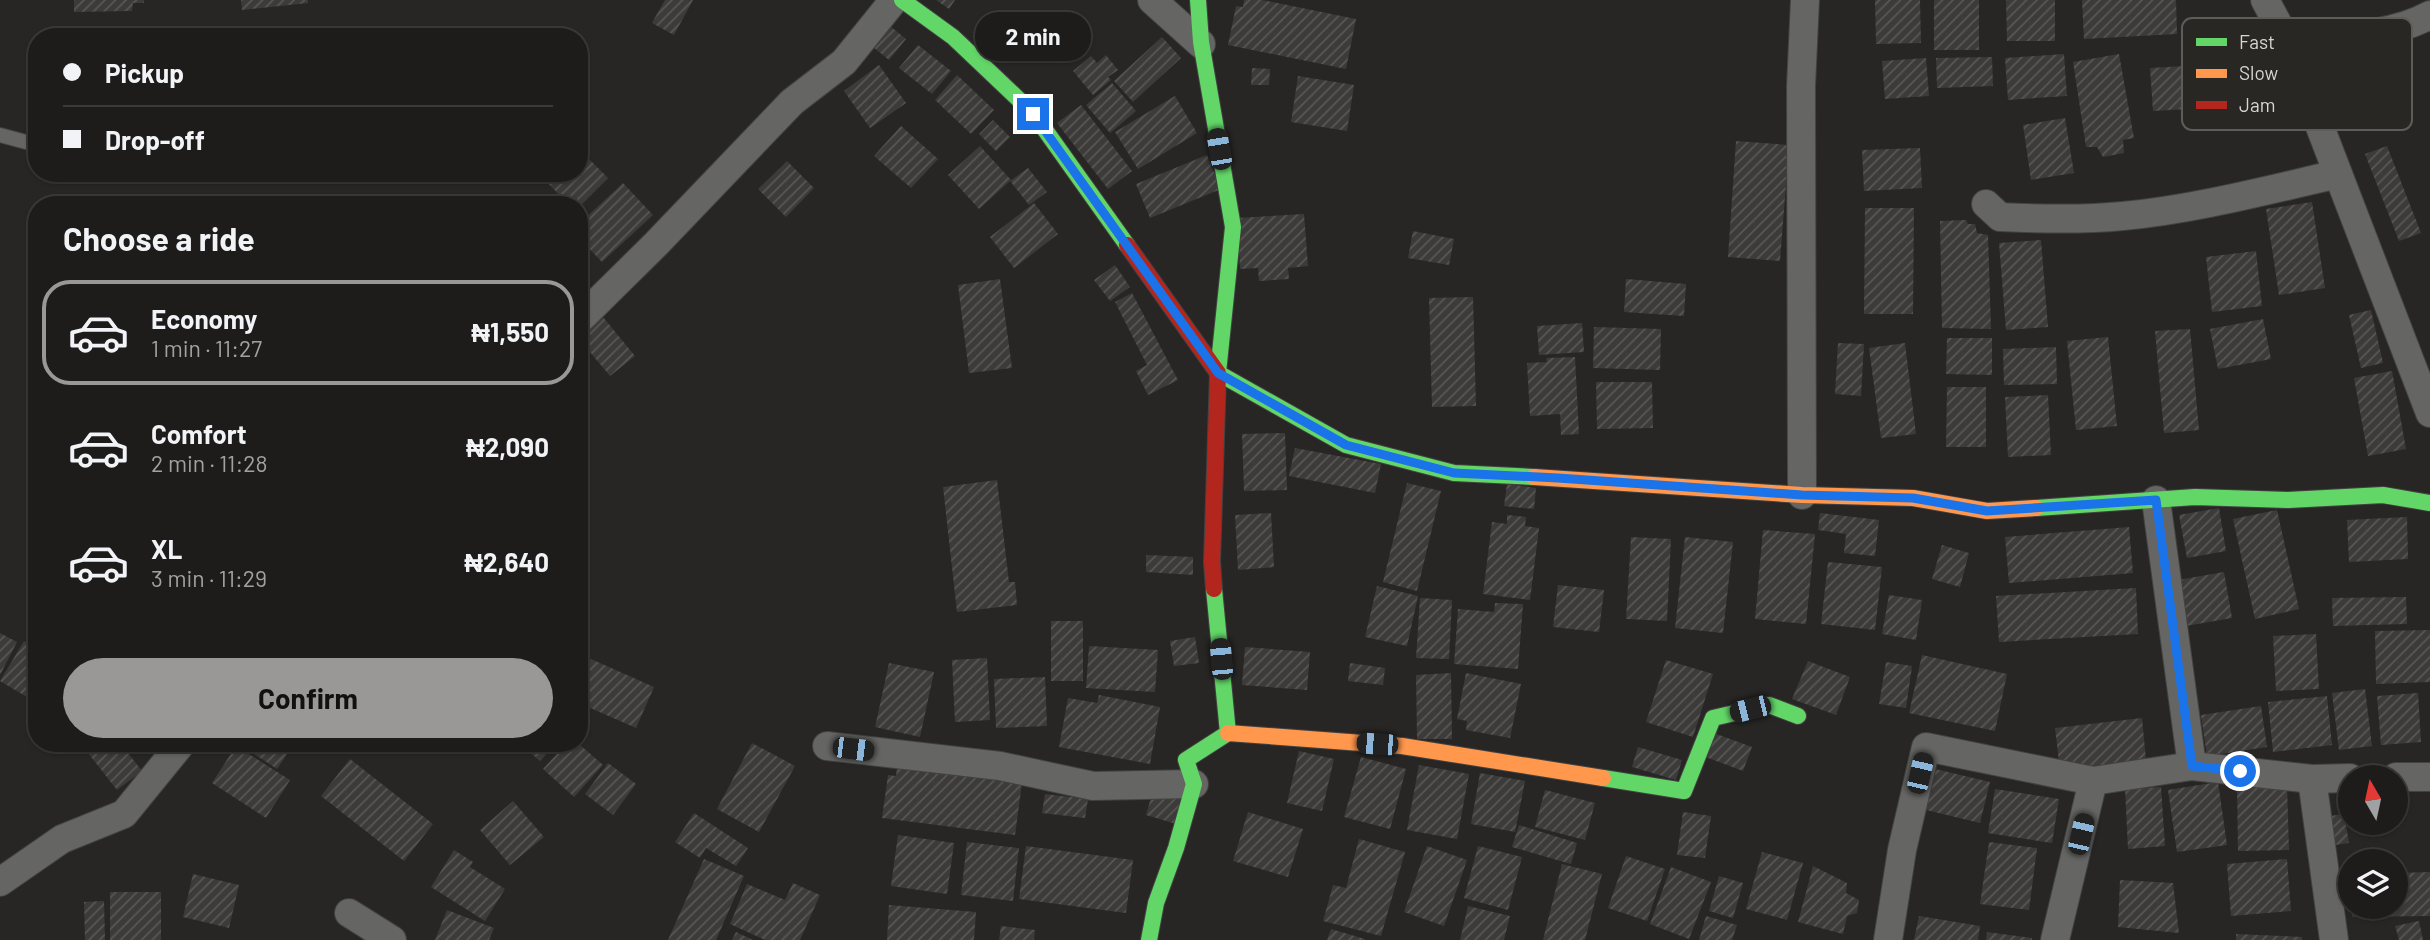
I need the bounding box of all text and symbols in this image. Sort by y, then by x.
callout: 2 min [975,12,1091,61]
legend [2182,18,2412,130]
text: 2 min [1005,22,1061,50]
text: Fast [2239,30,2275,53]
text: Pickup [105,57,184,88]
text: Slow [2239,61,2278,84]
text: Jam [2239,93,2275,116]
route end [1017,98,1049,130]
text: Drop-off [105,124,205,155]
car [1206,126,1233,172]
text: Choose a ride [63,219,255,257]
icon: car [67,301,130,364]
text: Economy [151,303,257,334]
text: ₦1,550 [471,316,549,347]
text: 1 min · 11:27 [151,334,262,362]
icon: car [67,416,130,479]
text: Comfort [151,418,247,449]
text: ₦2,090 [466,431,549,462]
text: 2 min · 11:28 [151,449,268,477]
icon: car [67,531,130,594]
text: XL [151,533,182,564]
text: ₦2,640 [464,546,549,577]
text: 3 min · 11:29 [151,564,267,592]
car [1209,637,1234,681]
button: Confirm [63,658,553,738]
car [1728,694,1773,724]
car [1356,732,1399,756]
car [831,736,876,762]
car [1906,750,1935,796]
route start [2224,755,2256,787]
north arrow [2338,765,2408,835]
map controls [2338,765,2408,919]
car [2067,811,2096,857]
button: layers [2338,849,2408,919]

